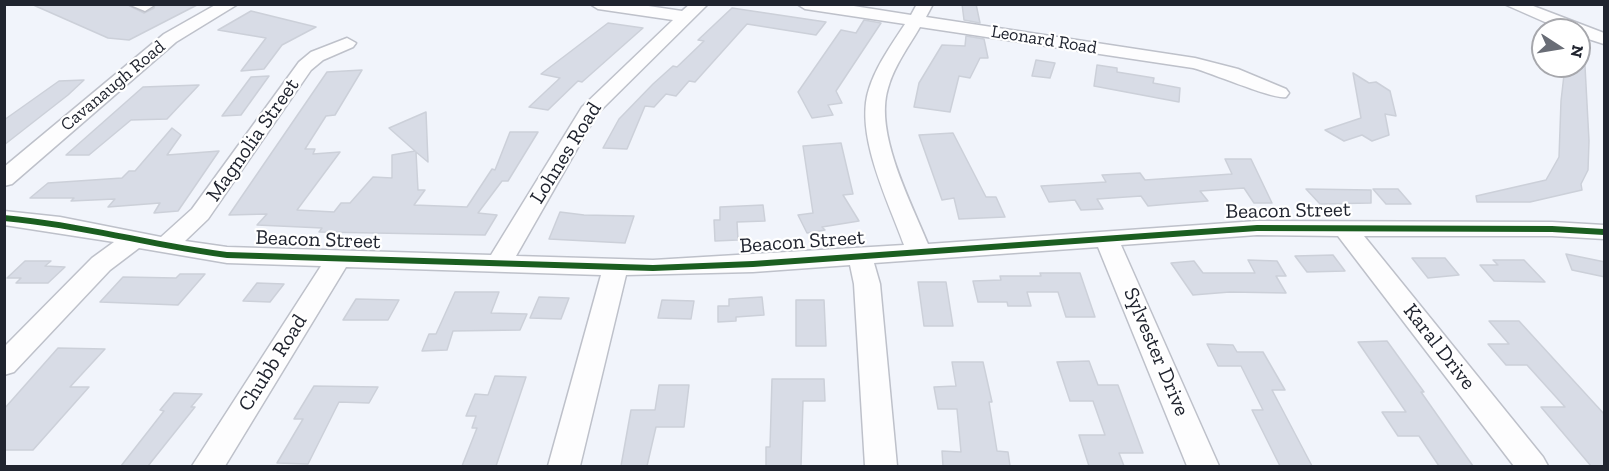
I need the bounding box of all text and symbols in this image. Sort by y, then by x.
north arrow [1531,18,1591,78]
street label: Leonard Road [990,21,1098,59]
street label: Cavanaugh Road [56,36,170,136]
text: N [1567,43,1588,59]
street label: Magnolia Street [201,74,305,206]
street label: Lohnes Road [525,98,607,208]
street label: Beacon Street [1225,197,1351,225]
street label: Beacon Street [255,225,381,255]
street label: Beacon Street [739,225,865,259]
street label: Sylvester Drive [1118,284,1194,420]
street label: Karal Drive [1398,299,1480,395]
street label: Chubb Road [233,310,313,416]

